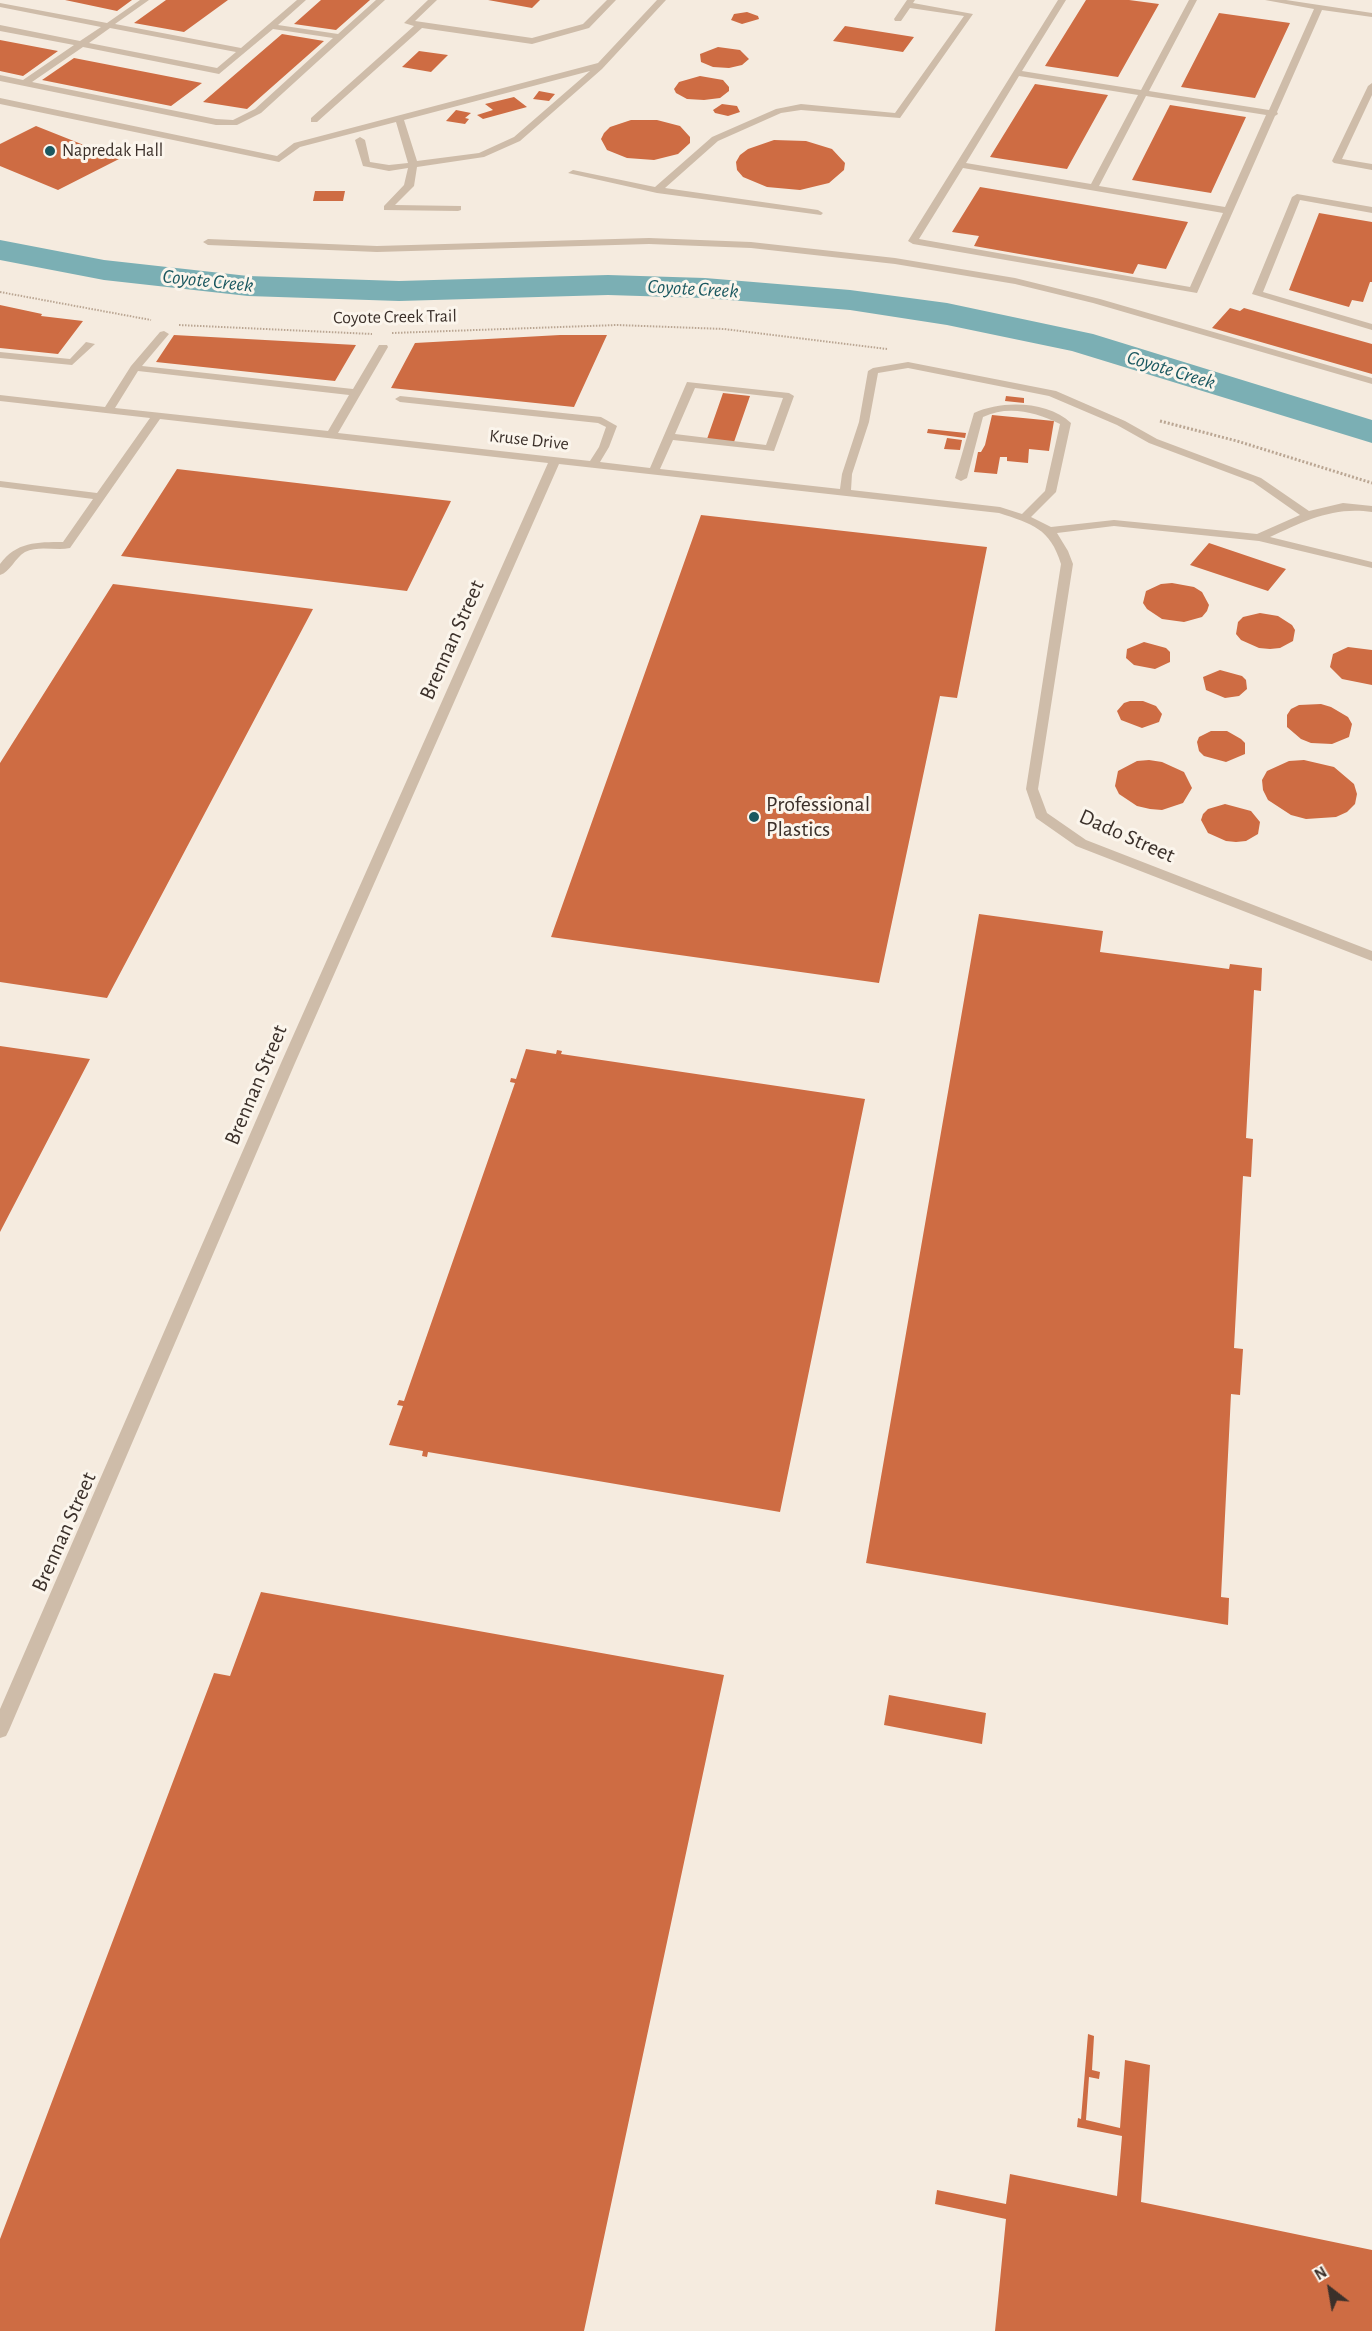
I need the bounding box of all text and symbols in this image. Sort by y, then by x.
place label: Napredak Hall [62,140,163,162]
marker: Napredak Hall [43,144,57,158]
water label: Coyote Creek [161,264,255,298]
water label: Coyote Creek [647,275,739,303]
street label: Coyote Creek Trail [333,305,457,329]
water label: Coyote Creek [1124,345,1218,395]
street label: Kruse Drive [488,425,570,455]
street label: Brennan Street [414,576,490,704]
place label: Professional Plastics [766,791,870,842]
street label: Dado Street [1075,803,1179,869]
marker: Professional Plastics [747,810,761,824]
street label: Brennan Street [219,1021,293,1149]
street label: Brennan Street [26,1468,102,1596]
north arrow [1300,2259,1360,2319]
text: N [1312,2264,1330,2283]

